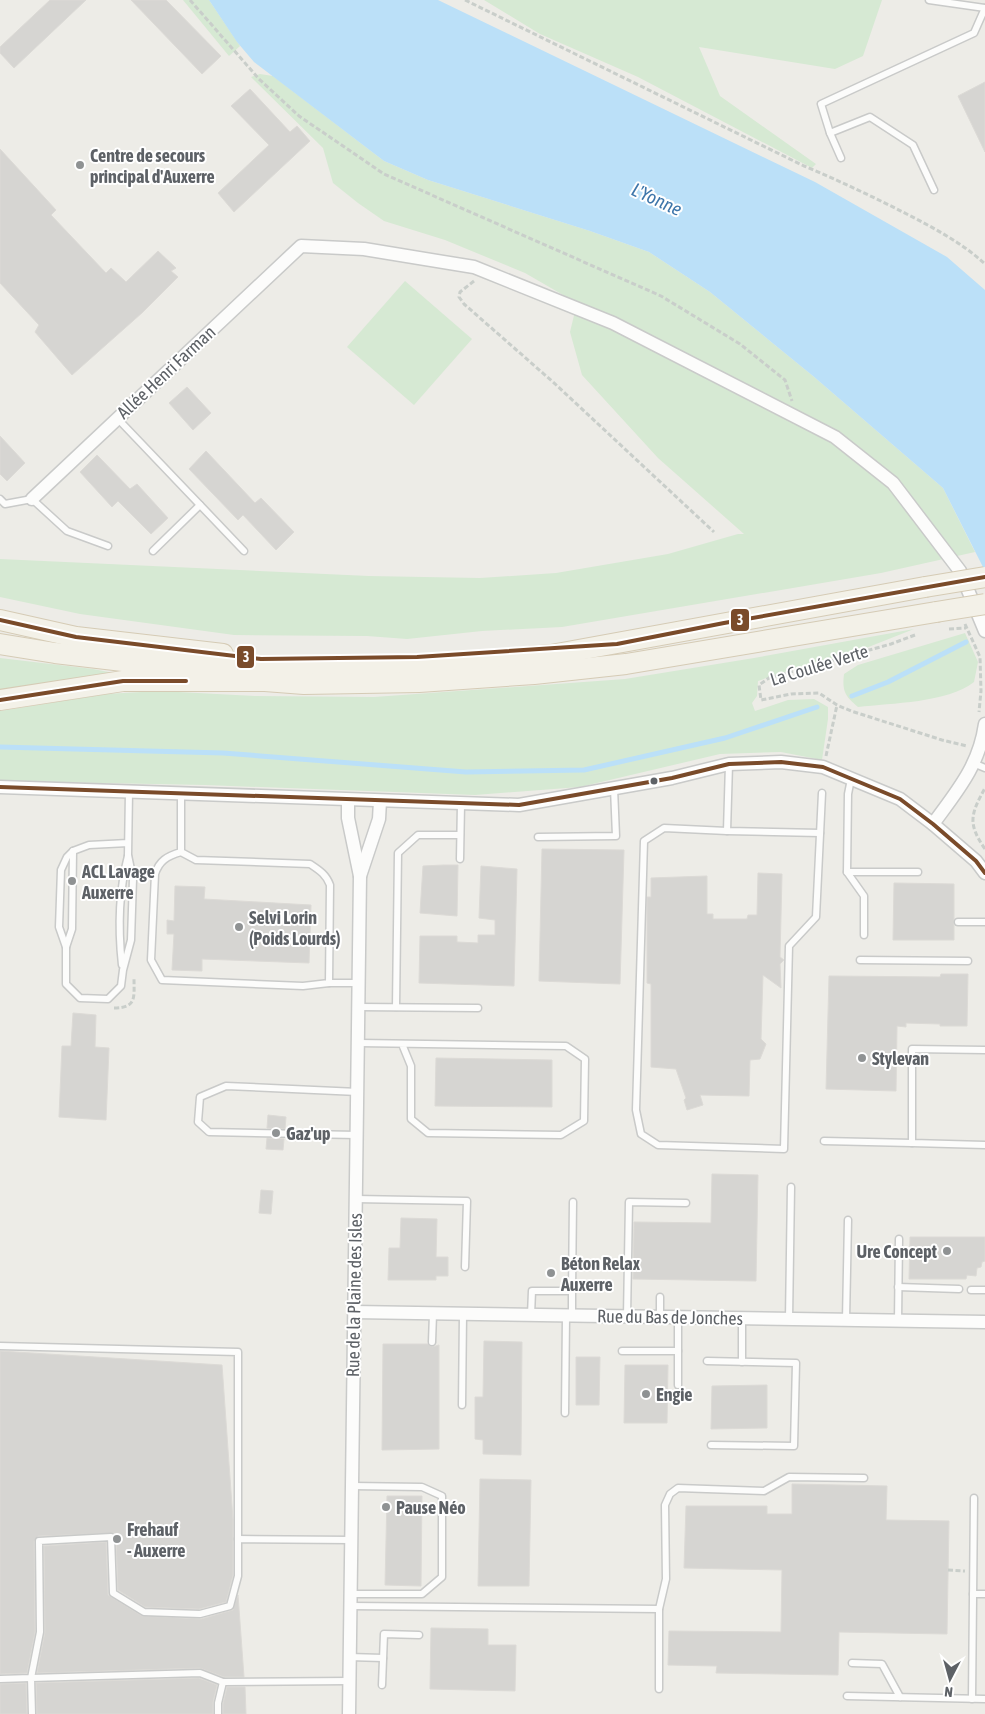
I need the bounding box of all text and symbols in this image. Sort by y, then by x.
place label: Centre de secours principal d'Auxerre [90,145,215,187]
marker: Centre de secours principal d'Auxerre [74,159,86,171]
water label: L'Yonne [628,178,686,220]
street label: Allée Henri Farman [112,321,220,423]
line badge: 3 [730,608,750,632]
text: 3 [737,612,743,628]
street label: La Coulée Verte [768,640,870,690]
line badge: 3 [236,645,255,669]
text: 3 [243,649,249,665]
unlabelled marker [649,776,659,786]
place label: ACL Lavage Auxerre [81,861,155,903]
marker: ACL Lavage Auxerre [66,875,78,887]
place label: Selvi Lorin (Poids Lourds) [249,907,341,949]
marker: Selvi Lorin (Poids Lourds) [233,921,245,933]
place label: Stylevan [872,1048,929,1069]
marker: Stylevan [856,1052,868,1064]
place label: Gaz'up [286,1123,331,1144]
marker: Gaz'up [270,1127,282,1139]
street label: Rue de la Plaine des Isles [342,1213,366,1377]
place label: Ure Concept [857,1241,938,1262]
marker: Ure Concept [941,1245,953,1257]
place label: Béton Relax Auxerre [560,1253,641,1295]
marker: Béton Relax Auxerre [545,1267,557,1279]
street label: Rue du Bas de Jonches [597,1305,743,1329]
place label: Engie [656,1384,692,1405]
marker: Engie [640,1388,652,1400]
place label: Pause Néo [396,1497,466,1518]
marker: Pause Néo [380,1501,392,1513]
place label: Frehauf - Auxerre [127,1519,186,1561]
marker: Frehauf - Auxerre [111,1533,123,1545]
north arrow [925,1654,975,1704]
text: N [944,1684,954,1700]

